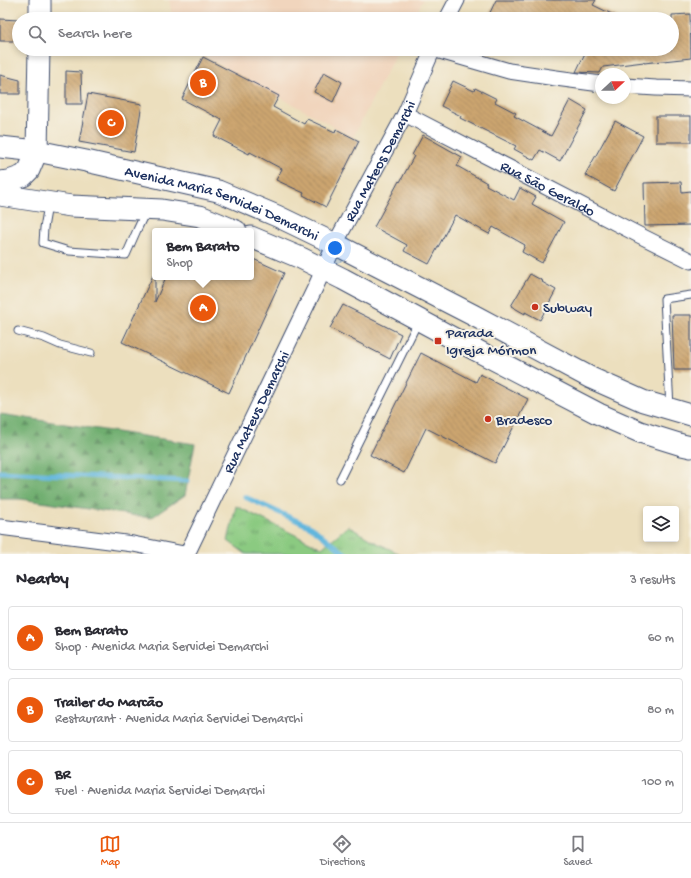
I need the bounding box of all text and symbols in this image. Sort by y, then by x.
search box [12,12,679,56]
icon: search [26,23,48,45]
text: Search here [58,25,132,43]
pin: B [190,68,216,98]
north arrow [595,68,631,104]
street label: Rua Mateos Demarchi [342,98,421,225]
pin: C [98,108,124,138]
street label: Rua São Geraldo [497,158,598,222]
street label: Avenida Maria Servidei Demarchi [123,163,321,246]
popup [152,228,254,280]
text: Bem Barato [166,238,240,256]
your location [325,238,345,258]
text: Shop [166,256,193,271]
pin: A [190,293,216,323]
place label: Subway [543,300,593,318]
marker: Subway [530,302,540,312]
place label: Parada Igreja Mórmon [445,325,537,360]
marker: Parada Igreja Mórmon [433,336,443,346]
street label: Rua Mateus Demarchi [220,348,294,477]
place label: Bradesco [495,412,552,430]
marker: Bradesco [483,414,493,424]
map controls [643,506,679,542]
button: layers [643,506,679,542]
text: Nearby [16,570,69,590]
text: 3 results [630,573,675,588]
text: Bem Barato [55,622,128,640]
text: A [26,631,34,646]
text: 60 m [648,631,674,646]
text: Shop · Avenida Maria Servidei Demarchi [55,640,269,655]
text: Trailer do Marcão [55,694,163,712]
text: B [27,703,33,718]
text: 80 m [647,703,674,718]
text: Restaurant · Avenida Maria Servidei Demarchi [55,712,303,727]
text: BR [55,766,71,784]
text: C [26,775,34,790]
text: 100 m [642,775,674,790]
text: Fuel · Avenida Maria Servidei Demarchi [55,784,265,799]
tab: Map [99,833,121,869]
tab: Directions [320,833,365,869]
tab: Saved [563,833,592,869]

